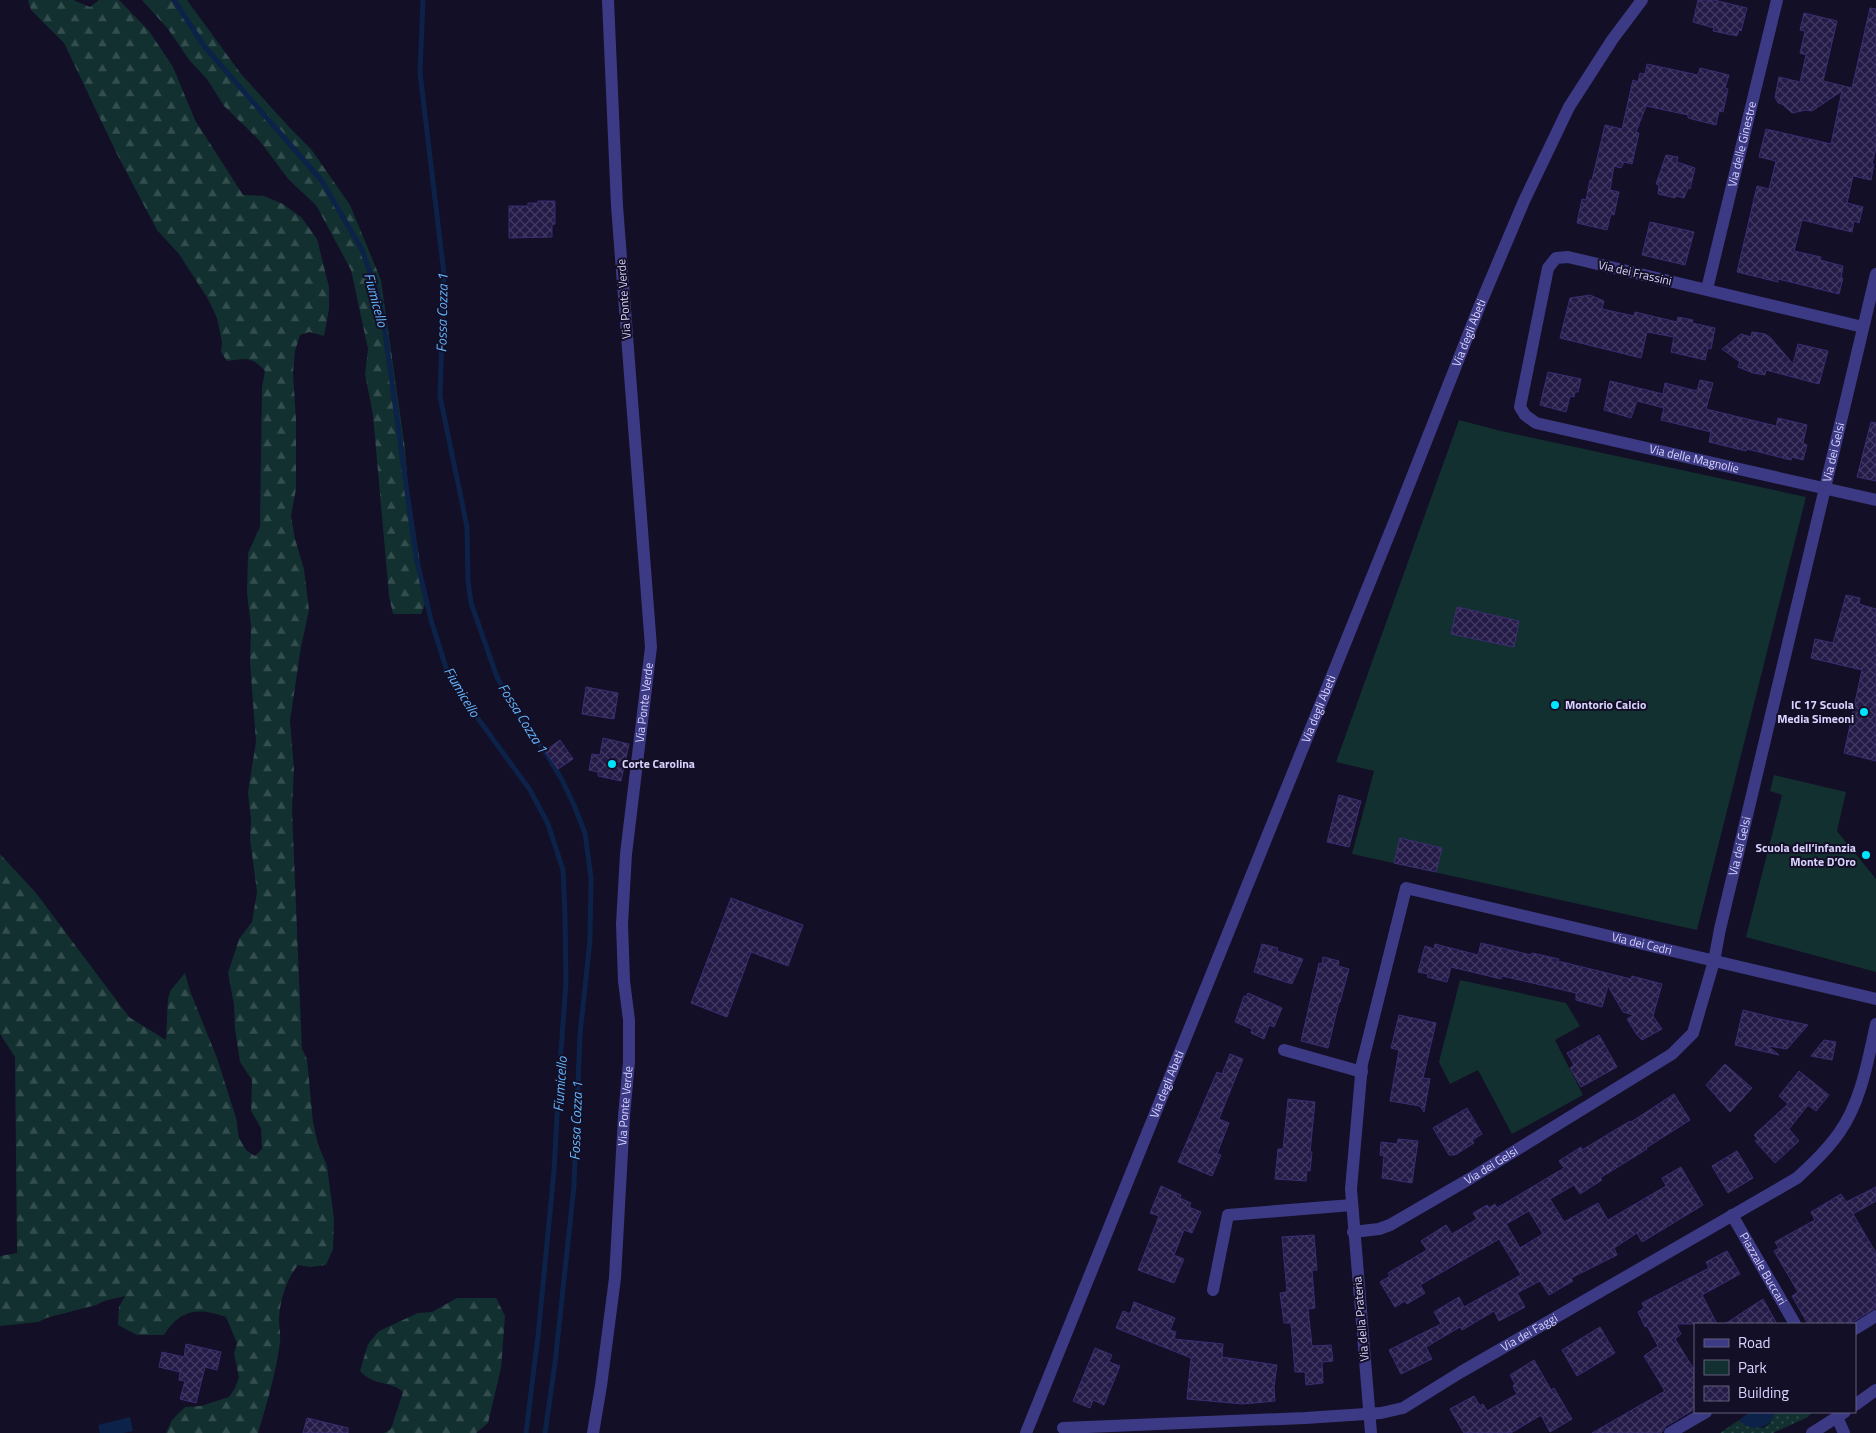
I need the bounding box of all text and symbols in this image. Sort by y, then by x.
street label: Via delle Ginestre [1722,99,1761,189]
street label: Via dei Frassini [1596,255,1674,290]
street label: Via Ponte Verde [611,258,636,340]
water label: Fiumicello [359,270,394,330]
water label: Fossa Cozza 1 [430,273,453,353]
street label: Via degli Abeti [1447,296,1491,369]
street label: Via dei Gelsi [1817,421,1849,484]
street label: Via delle Magnolie [1648,439,1741,478]
street label: Via Ponte Verde [630,662,658,743]
water label: Fiumicello [439,663,486,722]
street label: Via degli Abeti [1296,672,1340,745]
water label: Fossa Cozza 1 [494,679,553,757]
place label: Montorio Calcio [1565,695,1646,714]
place label: IC 17 Scuola Media Simeoni [1777,695,1854,728]
marker: Montorio Calcio [1549,699,1561,711]
marker: IC 17 Scuola Media Simeoni [1858,706,1870,718]
place label: Corte Carolina [622,754,695,773]
marker: Corte Carolina [606,758,618,770]
street label: Via dei Gelsi [1723,815,1755,878]
place label: Scuola dell’infanzia Monte D’Oro [1755,838,1856,871]
marker: Scuola dell’infanzia Monte D’Oro [1860,849,1872,861]
street label: Via dei Cedri [1610,927,1674,960]
street label: Via degli Abeti [1144,1048,1189,1121]
water label: Fiumicello [547,1055,572,1112]
street label: Via Ponte Verde [612,1065,638,1146]
water label: Fossa Cozza 1 [564,1081,587,1161]
street label: Via dei Gelsi [1460,1141,1521,1189]
street label: Piazzale Buccari [1735,1229,1792,1308]
street label: Via della Prateria [1347,1276,1374,1362]
street label: Via dei Faggi [1497,1308,1561,1356]
legend [1694,1323,1856,1413]
text: Road [1738,1331,1770,1354]
text: Park [1738,1356,1767,1379]
text: Building [1738,1381,1789,1404]

